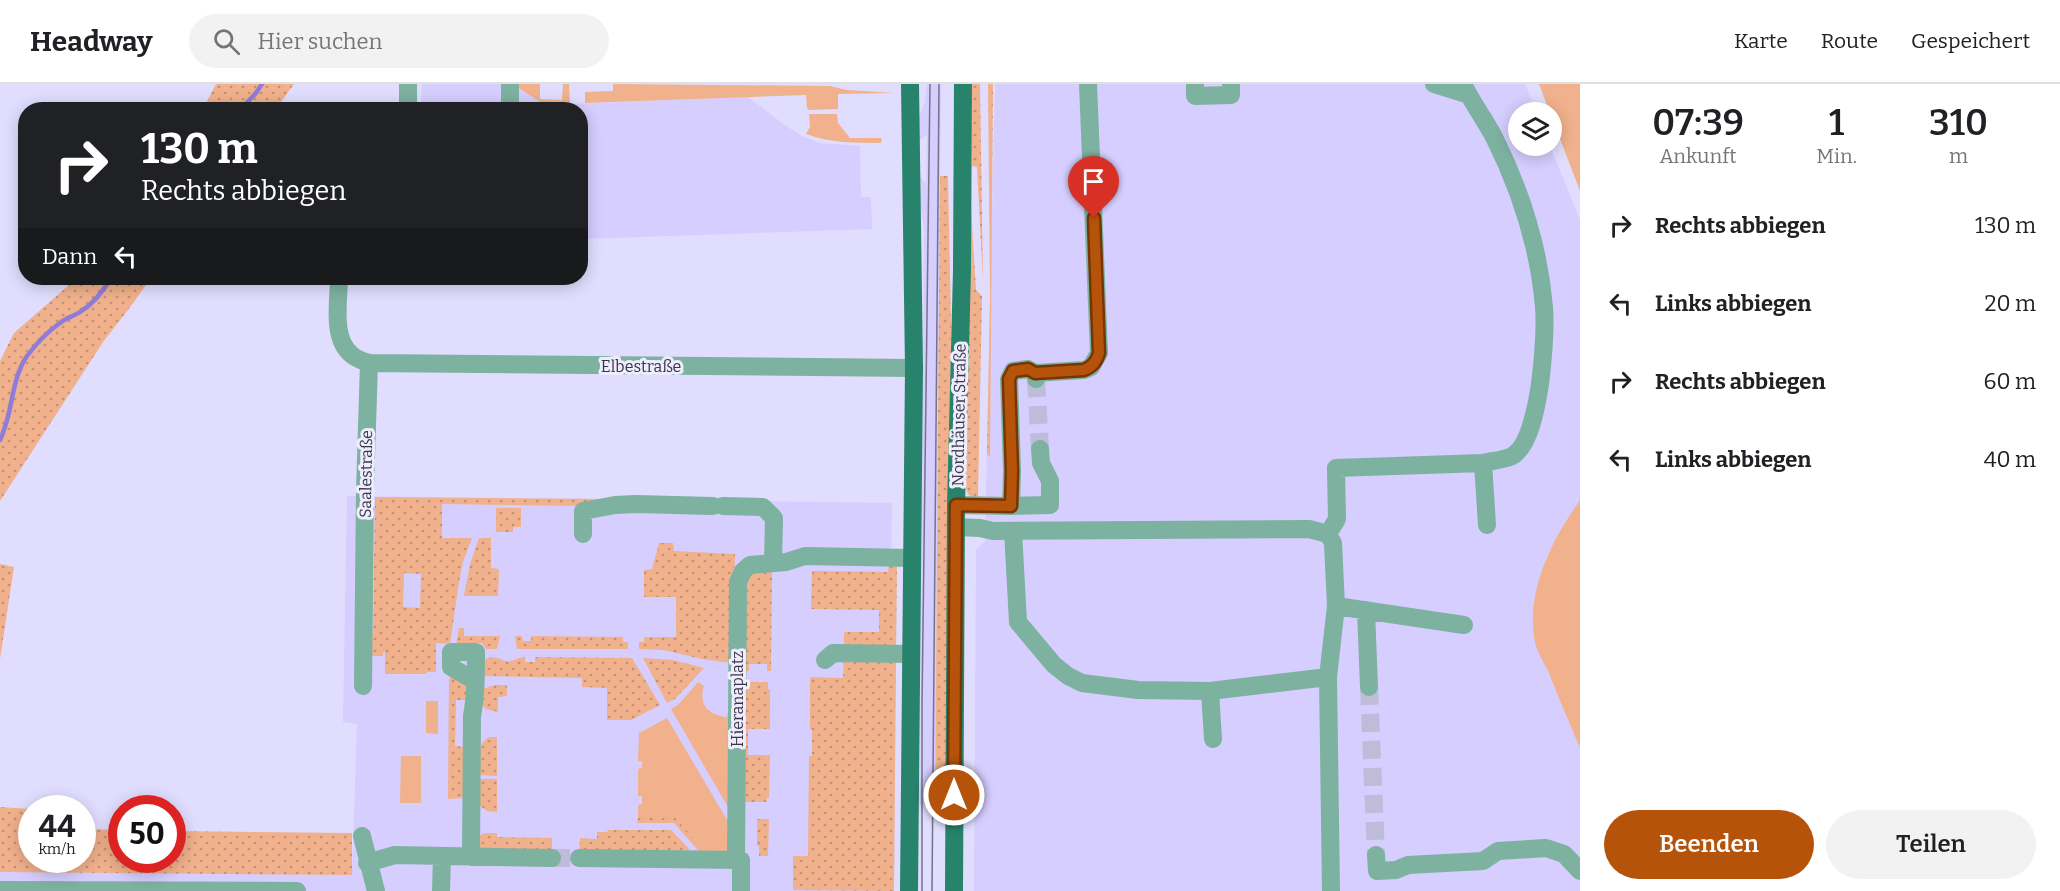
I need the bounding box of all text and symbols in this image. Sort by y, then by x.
search box [189,14,609,68]
text: Headway [30,25,153,58]
icon: search [210,25,243,58]
text: Hier suchen [258,28,382,55]
text: Karte [1734,28,1788,54]
text: Route [1821,28,1878,54]
text: Gespeichert [1911,28,2030,54]
text: 07:39 [1652,101,1744,145]
text: 1 [1829,101,1844,145]
text: 310 [1929,101,1988,145]
map controls [1508,102,1562,156]
button: layers [1508,102,1562,156]
text: 130 m [141,124,258,174]
icon: right [42,126,120,204]
text: Ankunft [1660,144,1737,168]
text: Min. [1816,144,1857,168]
text: m [1949,144,1968,168]
pin [1068,156,1119,218]
icon: arrive [1077,165,1110,198]
text: Rechts abbiegen [141,175,346,207]
icon: right [1604,209,1637,242]
text: Rechts abbiegen [1655,212,1826,239]
text: 130 m [1975,212,2036,239]
icon: left [109,240,142,273]
text: Dann [42,243,97,270]
icon: left [1604,287,1637,320]
text: Links abbiegen [1655,290,1812,317]
text: 20 m [1985,290,2036,317]
street label: Nordhäuser Straße [948,344,970,486]
street label: Elbestraße [601,357,681,376]
icon: right [1604,365,1637,398]
text: Rechts abbiegen [1655,368,1826,395]
text: 60 m [1984,368,2036,395]
street label: Saalestraße [356,430,376,518]
icon: left [1604,443,1637,476]
text: Links abbiegen [1655,446,1812,473]
text: 40 m [1984,446,2036,473]
street label: Hieranaplatz [728,650,747,747]
position arrow [922,763,986,827]
speed limit sign: 50 [108,795,186,873]
text: 44 [39,809,75,845]
button: Beenden [1604,810,1814,879]
button: Teilen [1826,810,2036,879]
text: km/h [38,840,76,858]

